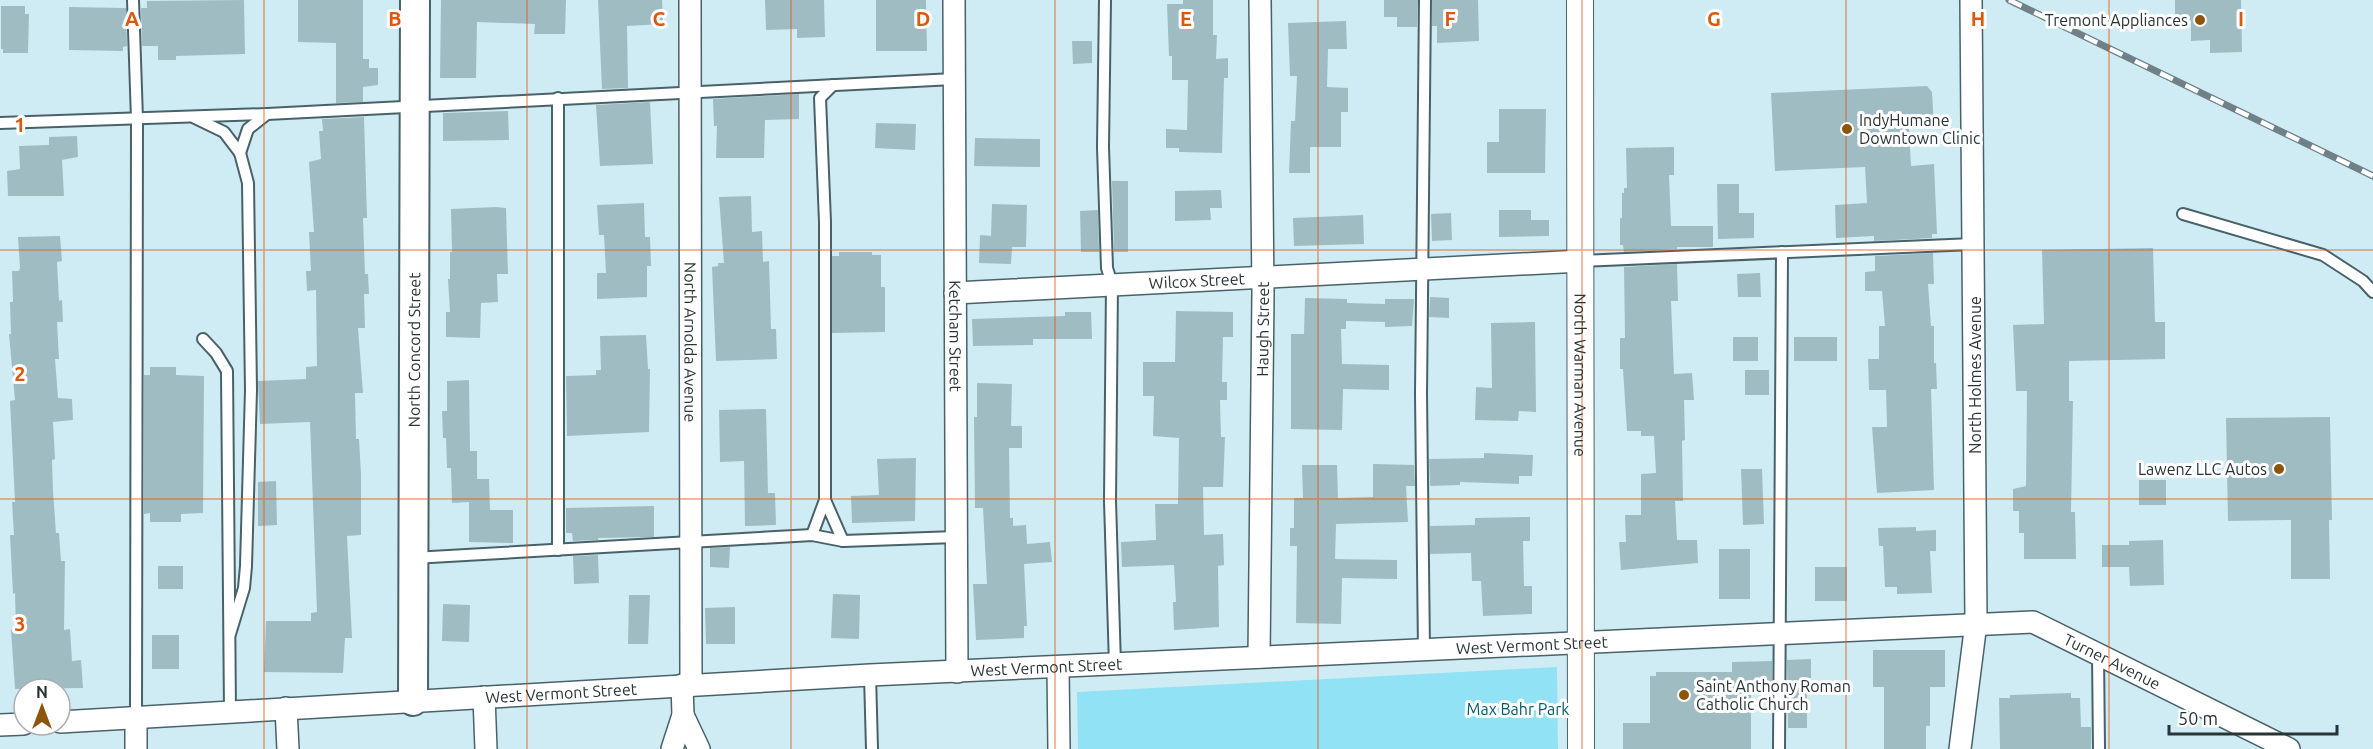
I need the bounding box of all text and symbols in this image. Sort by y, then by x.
text: A [125,7,139,30]
text: B [388,7,402,30]
text: C [653,7,666,30]
text: D [916,7,930,30]
text: E [1180,7,1192,30]
text: F [1444,7,1456,30]
text: G [1707,7,1721,30]
text: H [1971,7,1985,30]
text: I [2238,7,2244,30]
place label: Tremont Appliances [2045,11,2188,29]
marker: Tremont Appliances [2193,13,2207,27]
place label: IndyHumane Downtown Clinic [1859,111,1981,147]
text: 1 [14,113,26,136]
marker: IndyHumane Downtown Clinic [1840,122,1854,136]
street label: North Arnolda Avenue [681,262,700,422]
street label: Wilcox Street [1148,269,1246,292]
street label: North Concord Street [405,272,423,427]
street label: Ketcham Street [946,280,965,393]
street label: Haugh Street [1253,281,1272,377]
street label: North Warman Avenue [1571,293,1590,457]
street label: North Holmes Avenue [1966,296,1984,454]
text: 2 [14,362,26,385]
place label: Lawenz LLC Autos [2138,460,2267,478]
marker: Lawenz LLC Autos [2272,462,2286,476]
text: 3 [14,612,26,635]
street label: Turner Avenue [2061,630,2163,693]
street label: West Vermont Street [1456,632,1609,657]
street label: West Vermont Street [970,654,1123,679]
north arrow [12,677,72,737]
place label: Saint Anthony Roman Catholic Church [1696,677,1851,713]
street label: West Vermont Street [485,679,638,706]
text: N [36,683,48,701]
marker: Saint Anthony Roman Catholic Church [1677,688,1691,702]
scale bar [2169,698,2337,736]
park label: Max Bahr Park [1467,700,1569,718]
text: 50 m [2178,708,2218,728]

